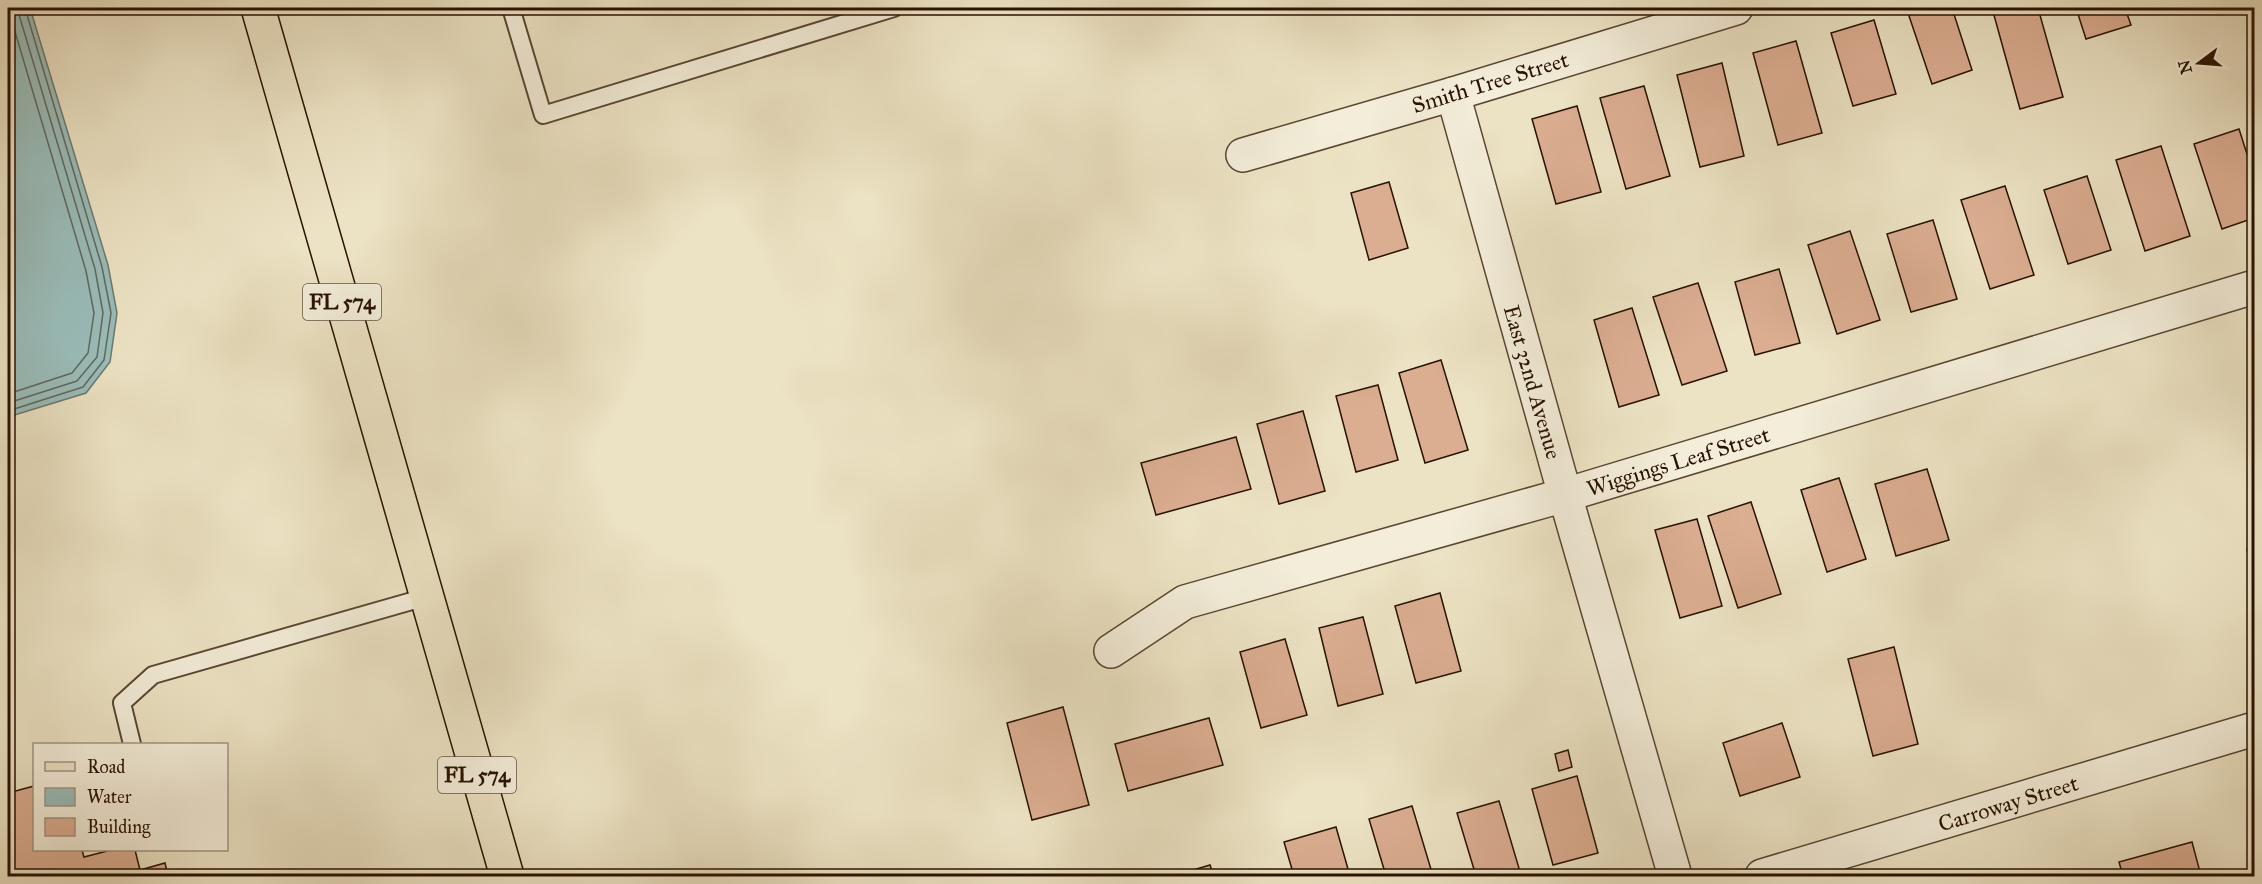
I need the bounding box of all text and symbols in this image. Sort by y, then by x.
north arrow [2169,33,2229,93]
street label: Smith Tree Street [1409,46,1572,119]
text: N [2174,57,2196,76]
road number: FL 574 [303,284,381,320]
street label: East 32nd Avenue [1498,302,1567,462]
street label: Wiggings Leaf Street [1583,421,1773,502]
legend [33,743,228,851]
text: Road [87,756,125,778]
road number: FL 574 [438,757,516,793]
street label: Carroway Street [1935,769,2082,838]
text: Water [87,786,132,808]
text: Building [87,816,151,839]

